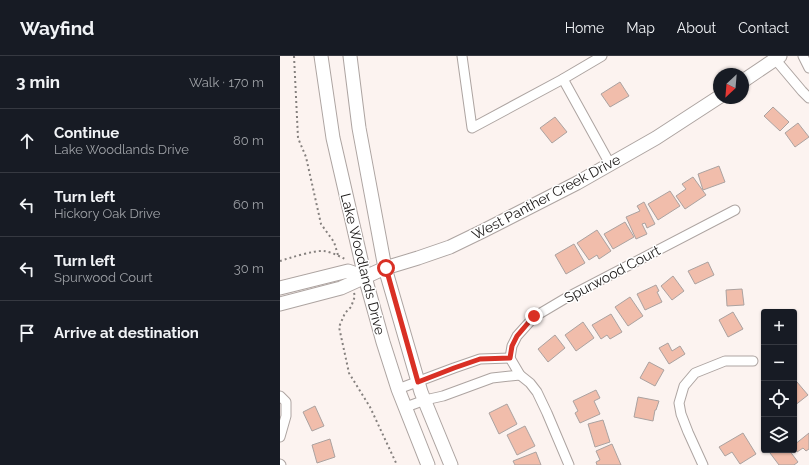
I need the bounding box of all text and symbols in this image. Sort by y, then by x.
text: Wayfind [20,17,94,39]
text: Home [565,20,604,36]
text: Map [626,20,655,36]
text: About [677,20,716,36]
text: Contact [738,20,789,36]
north arrow [713,68,749,104]
text: 3 min [16,72,60,92]
text: Walk · 170 m [189,75,264,90]
text: Continue [54,124,119,142]
icon: ahead [16,130,38,152]
text: 80 m [233,133,264,148]
text: Lake Woodlands Drive [54,142,189,157]
street label: West Panther Creek Drive [469,151,623,243]
text: Turn left [54,188,115,206]
street label: Lake Woodlands Drive [338,192,388,336]
icon: left [16,194,38,216]
text: 60 m [233,197,264,212]
text: Hickory Oak Drive [54,206,160,221]
street label: Spurwood Court [561,242,663,306]
text: Turn left [54,252,115,270]
icon: left [16,258,38,280]
route start [377,259,395,277]
text: 30 m [234,261,264,276]
text: Spurwood Court [54,270,153,285]
route end [525,307,543,325]
map controls [761,309,797,453]
button: + [761,309,797,345]
icon: arrive [16,322,38,344]
text: Arrive at destination [54,324,199,342]
button: − [761,345,797,381]
button: locate [761,381,797,417]
button: layers [761,417,797,453]

